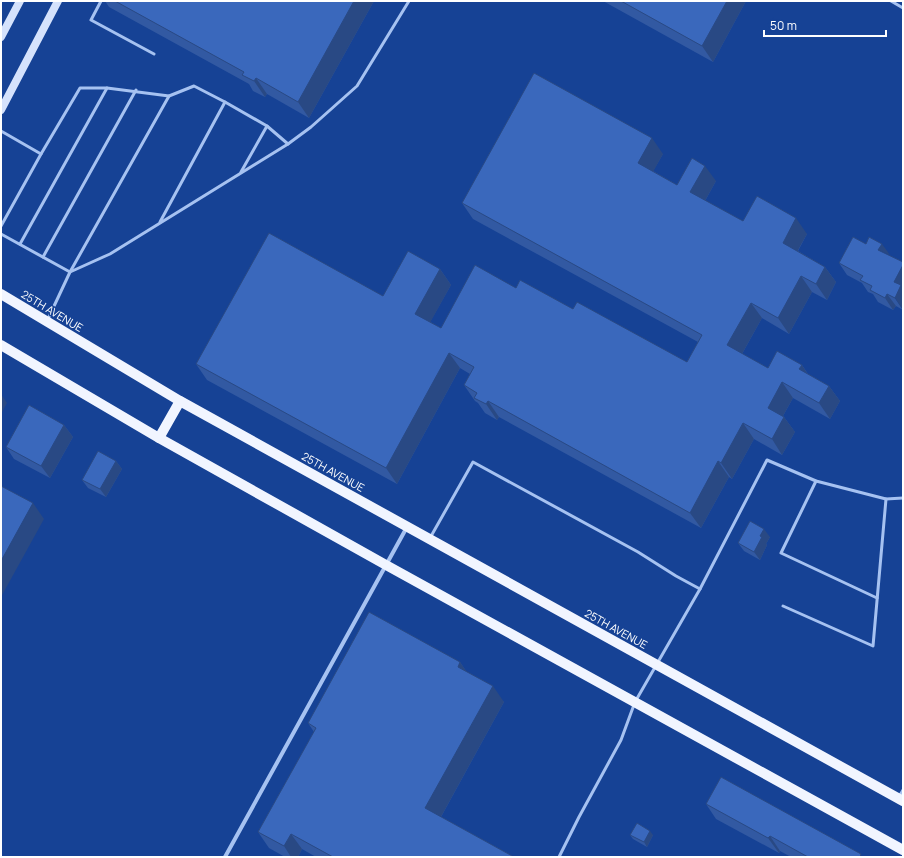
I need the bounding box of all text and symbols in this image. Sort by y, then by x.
scale bar [764,12,886,38]
text: 50 m [770,17,797,34]
street label: 25TH AVENUE [19,286,86,335]
street label: 25TH AVENUE [299,448,367,495]
street label: 25TH AVENUE [582,605,650,652]

